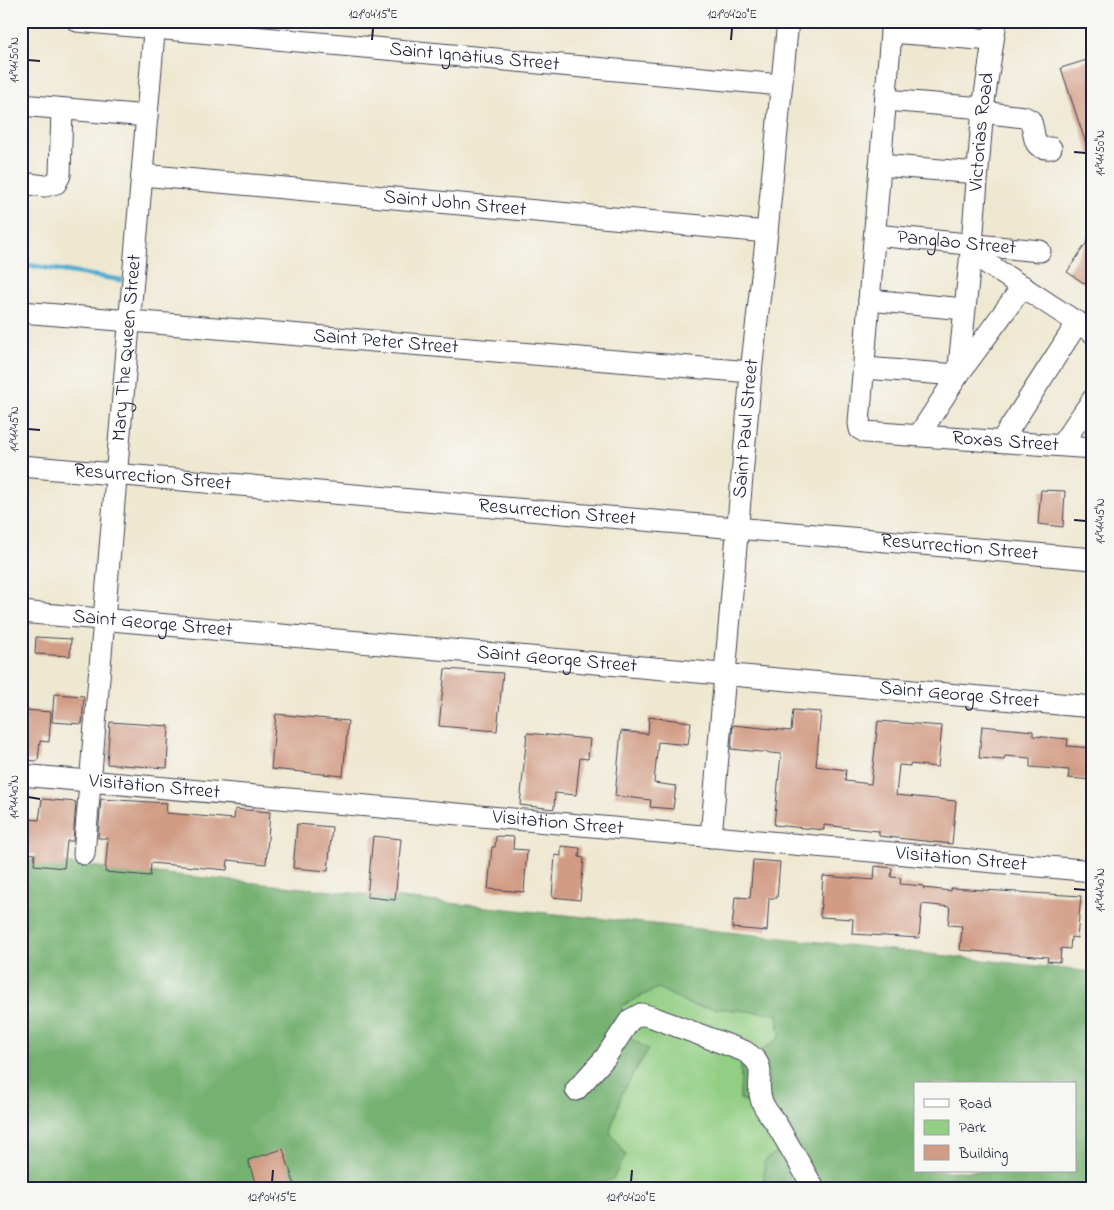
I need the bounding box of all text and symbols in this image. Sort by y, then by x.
text: 121°04'15"E [349,6,397,24]
text: 121°04'20"E [707,6,757,24]
street label: Saint Ignatius Street [388,35,561,79]
text: 14°44'50"N [6,37,24,83]
street label: Victorias Road [962,71,1003,194]
text: 14°44'50"N [1092,130,1110,176]
street label: Saint John Street [382,183,528,224]
street label: Panglao Street [896,223,1018,263]
street label: Mary The Queen Street [105,253,150,443]
street label: Saint Peter Street [312,322,460,362]
street label: Saint Paul Street [726,357,767,500]
text: 14°44'45"N [6,406,24,452]
street label: Roxas Street [951,424,1060,460]
street label: Resurrection Street [73,456,233,499]
street label: Resurrection Street [477,491,637,534]
text: 14°44'45"N [1092,498,1110,544]
street label: Resurrection Street [880,526,1040,569]
street label: Saint George Street [71,602,234,645]
street label: Saint George Street [476,638,638,681]
street label: Saint George Street [878,674,1041,717]
street label: Visitation Street [87,767,221,807]
text: 14°44'40"N [6,775,24,819]
street label: Visitation Street [490,803,625,843]
street label: Visitation Street [893,839,1028,880]
text: 14°44'40"N [1092,868,1110,912]
legend [914,1082,1076,1172]
text: Road [959,1093,992,1115]
text: Park [959,1117,987,1139]
text: Building [958,1143,1008,1166]
text: 121°04'15"E [248,1189,296,1207]
text: 121°04'20"E [606,1189,656,1207]

